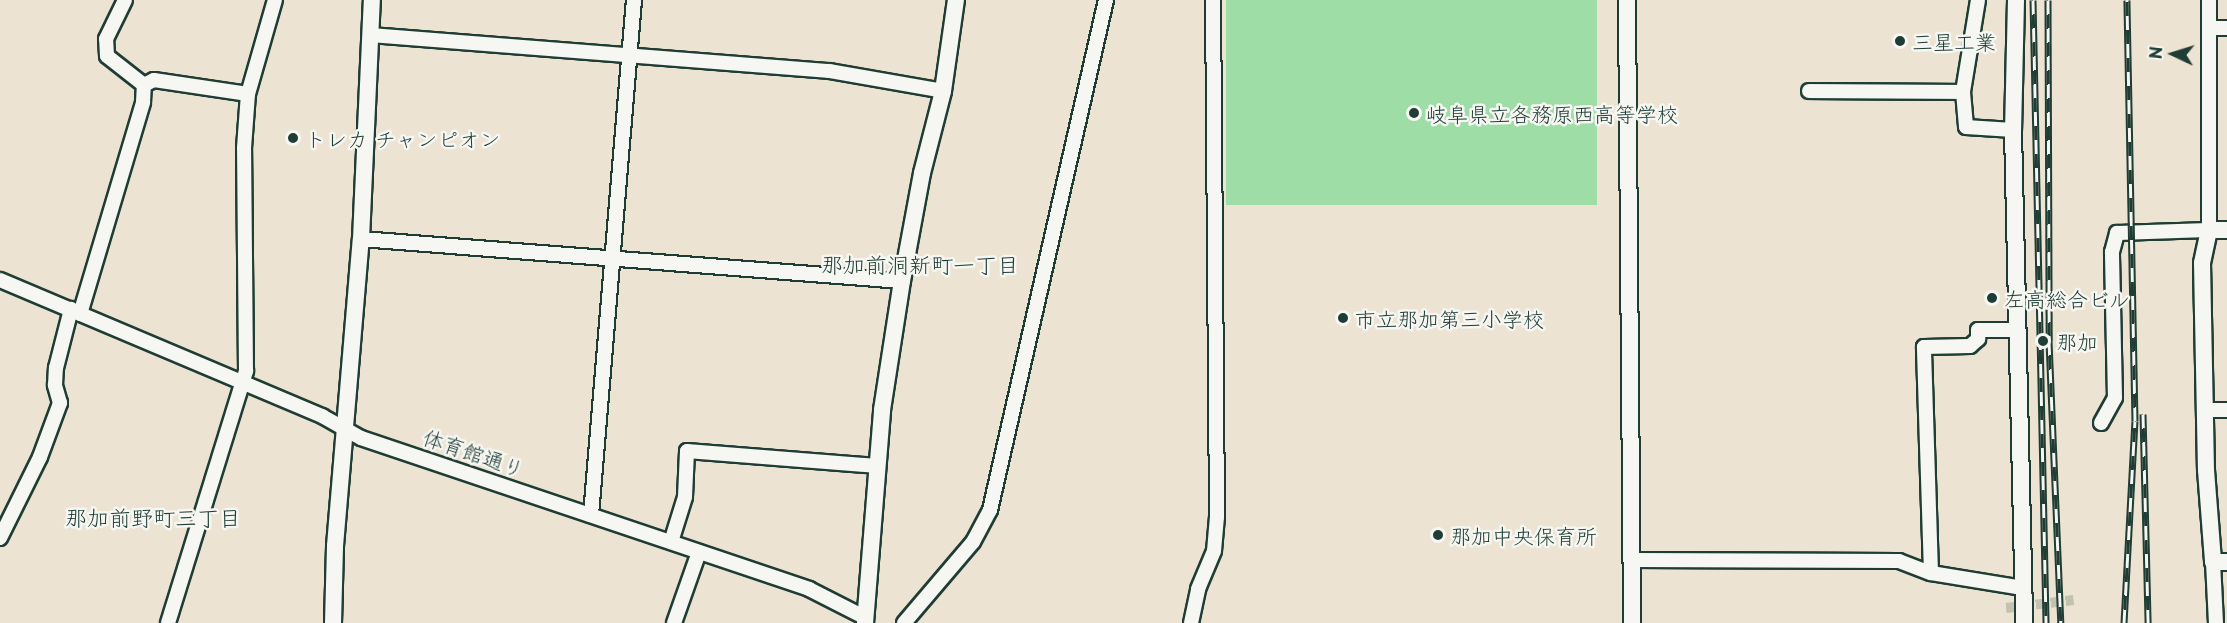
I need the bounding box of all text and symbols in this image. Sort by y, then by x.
north arrow [2143,24,2203,84]
place label: 三星工業 [1912,28,1996,54]
marker: 三星工業 [1893,34,1907,48]
text: N [2143,46,2167,60]
place label: 岐阜県立各務原西高等学校 [1426,100,1678,126]
marker: 岐阜県立各務原西高等学校 [1407,106,1421,120]
place label: トレカ チャンピオン [305,125,501,151]
marker: トレカ チャンピオン [286,131,300,145]
district label: 那加前洞新町一丁目 [821,251,1019,277]
place label: 左高総合ビル [2004,285,2130,311]
marker: 左高総合ビル [1985,291,1999,305]
place label: 市立那加第三小学校 [1355,305,1544,331]
marker: 市立那加第三小学校 [1336,311,1350,325]
place label: 那加 [2056,328,2098,354]
marker: 那加 [2034,332,2052,350]
street label: 体育館通り [420,423,528,481]
district label: 那加前野町三丁目 [65,504,241,530]
place label: 那加中央保育所 [1450,522,1597,548]
marker: 那加中央保育所 [1431,528,1445,542]

